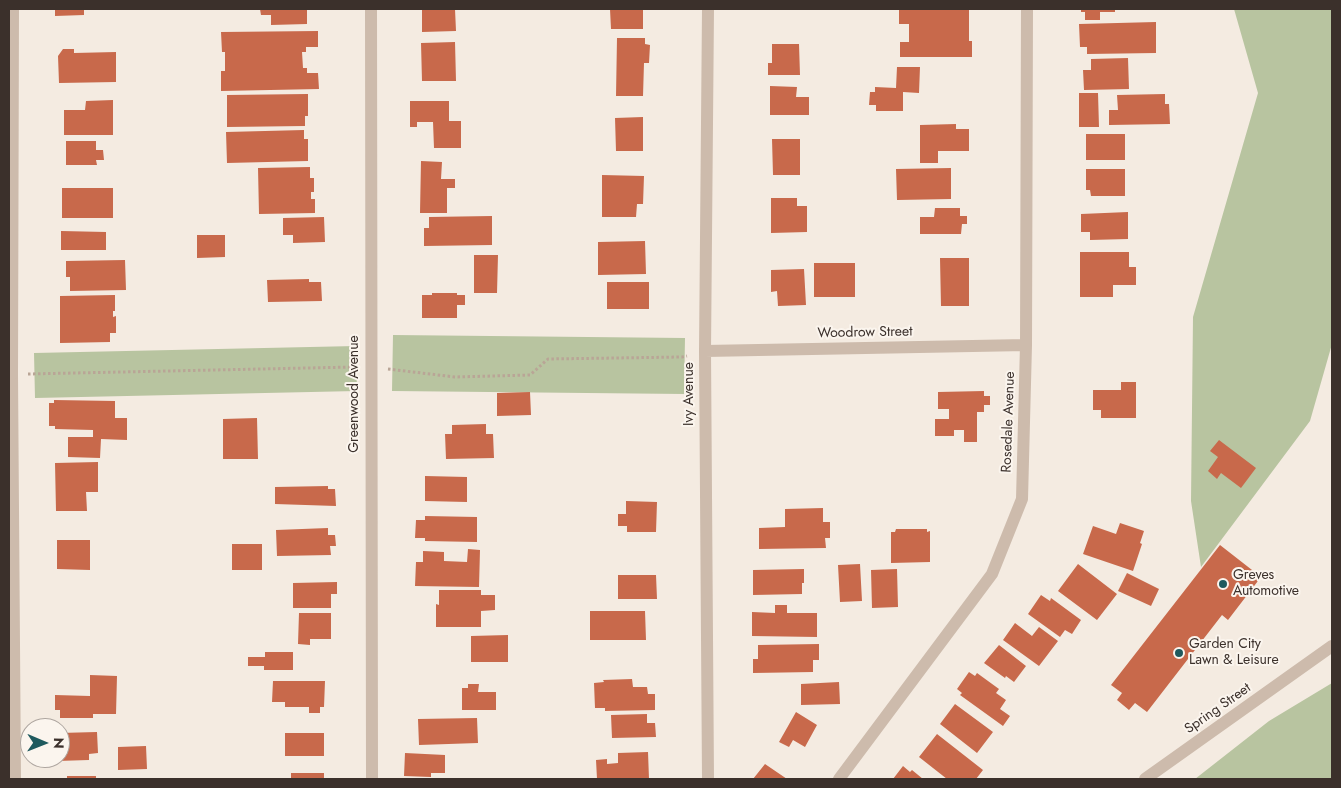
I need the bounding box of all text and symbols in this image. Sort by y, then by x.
street label: Woodrow Street [817,324,913,342]
street label: Greenwood Avenue [347,335,363,453]
street label: Ivy Avenue [682,362,698,426]
street label: Rosedale Avenue [999,371,1019,473]
place label: Greves Automotive [1233,568,1299,600]
marker: Greves Automotive [1217,578,1229,590]
place label: Garden City Lawn & Leisure [1189,637,1279,670]
marker: Garden City Lawn & Leisure [1173,647,1185,659]
street label: Spring Street [1182,680,1254,738]
north arrow [20,718,70,768]
text: N [49,738,69,749]

